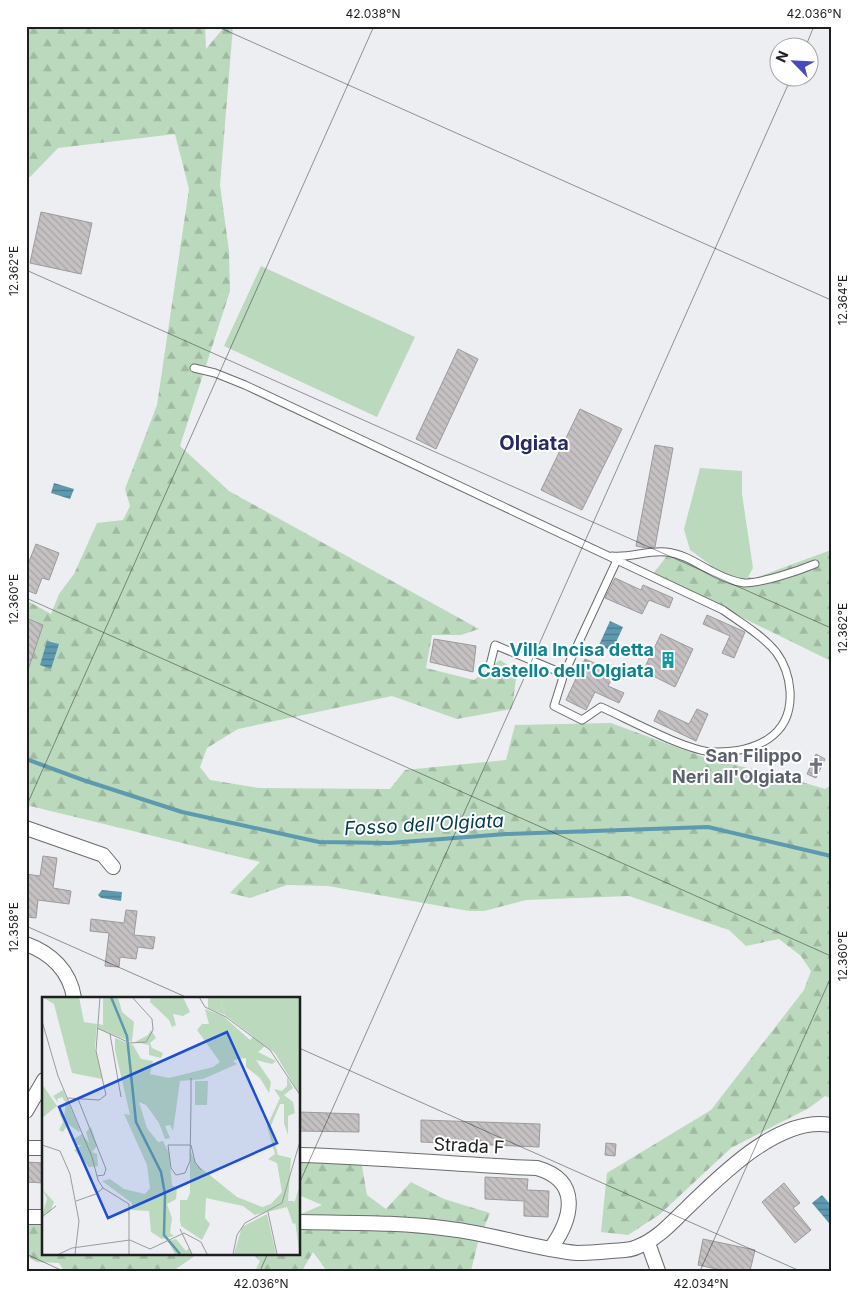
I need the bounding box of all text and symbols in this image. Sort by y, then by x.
text: 42.038°N [346,6,400,21]
text: 42.036°N [786,6,842,21]
north arrow [770,38,820,88]
text: N [772,48,792,65]
text: 12.362°E [6,246,21,296]
text: 12.364°E [835,275,850,325]
district label: Olgiata [499,431,569,455]
text: 12.360°E [6,574,21,624]
text: 12.362°E [835,603,850,653]
place label: Villa Incisa detta Castello dell'Olgiata [477,639,654,681]
building icon: Villa Incisa detta Castello dell'Olgiata [658,650,678,670]
place label: San Filippo Neri all'Olgiata [672,745,802,787]
church icon: San Filippo Neri all'Olgiata [806,756,826,776]
water label: Fosso dell’Olgiata [344,809,505,840]
text: 12.358°E [6,902,21,952]
text: 12.360°E [835,931,850,981]
inset map [42,997,300,1254]
street label: Strada F [433,1133,505,1158]
text: 42.036°N [233,1276,289,1291]
text: 42.034°N [673,1276,729,1291]

